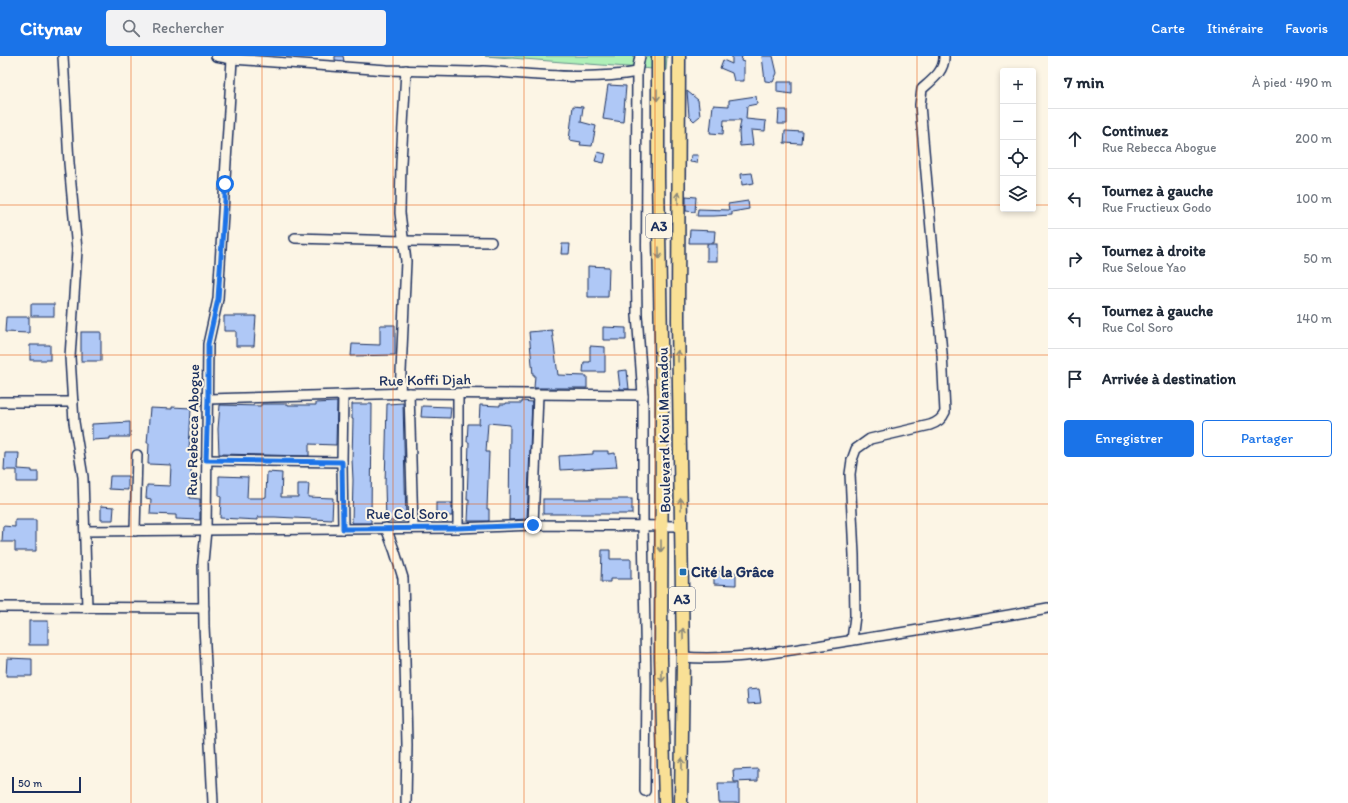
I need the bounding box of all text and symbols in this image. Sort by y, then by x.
search box [106,10,386,46]
text: Citynav [20,17,82,40]
icon: search [120,17,142,39]
text: Rechercher [152,19,224,37]
text: Carte [1151,20,1185,37]
text: Itinéraire [1207,20,1263,37]
text: Favoris [1285,20,1328,37]
map controls [1000,68,1036,212]
button: + [1000,68,1036,104]
text: 7 min [1064,72,1104,92]
text: À pied · 490 m [1252,75,1332,90]
one-way arrow [653,88,661,101]
button: − [1000,104,1036,140]
text: Continuez [1102,122,1168,140]
icon: ahead [1064,128,1086,150]
text: 200 m [1295,131,1332,146]
button: locate [1000,140,1036,176]
text: Rue Rebecca Abogue [1102,140,1216,155]
route start [216,175,234,193]
button: layers [1000,176,1036,212]
text: Tournez à gauche [1102,182,1213,200]
icon: left [1064,188,1086,210]
text: 100 m [1296,191,1332,206]
one-way arrow [674,192,682,205]
text: Rue Fructieux Godo [1102,200,1211,215]
road number: A3 [646,214,672,238]
text: Tournez à droite [1102,242,1206,260]
one-way arrow [655,246,663,259]
icon: right [1064,248,1086,270]
text: 50 m [1303,251,1332,266]
text: Rue Seloue Yao [1102,260,1186,275]
text: Tournez à gauche [1102,302,1213,320]
icon: left [1064,308,1086,330]
text: 140 m [1296,311,1332,326]
text: Rue Col Soro [1102,320,1173,335]
street label: Boulevard Koui Mamadou [654,347,674,513]
one-way arrow [675,350,682,363]
street label: Rue Rebecca Abogue [183,364,203,496]
icon: arrive [1064,368,1086,390]
street label: Rue Koffi Djah [379,370,472,390]
text: Arrivée à destination [1102,370,1236,388]
button: Enregistrer [1064,420,1194,457]
button: Partager [1202,420,1332,457]
one-way arrow [677,498,685,511]
street label: Rue Col Soro [366,505,448,523]
route end [524,516,542,534]
one-way arrow [657,539,665,552]
place label: Cité la Grâce [691,563,774,581]
marker: Cité la Grâce [678,567,688,577]
road number: A3 [669,587,695,611]
one-way arrow [679,628,687,641]
one-way arrow [658,669,665,682]
one-way arrow [678,758,685,771]
scale bar [12,775,81,794]
text: 50 m [18,777,42,790]

